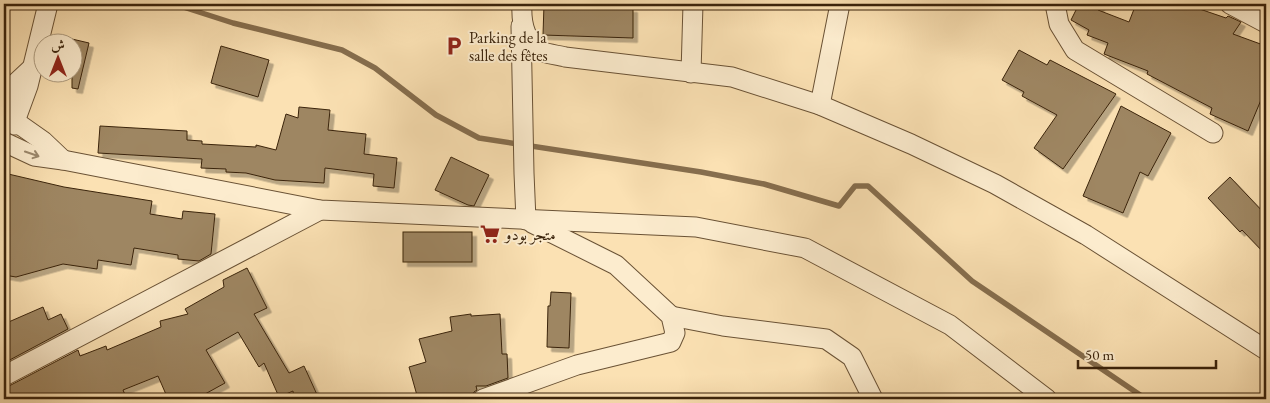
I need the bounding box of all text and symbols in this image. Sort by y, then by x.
place label: Parking de la salle des fêtes [469,27,548,66]
north arrow [32,32,82,82]
parking icon: Parking de la salle des fêtes [443,35,465,57]
text: ش [51,36,65,54]
one-way arrow [24,150,40,159]
supermarket icon: متجر بودو [479,223,501,245]
place label: متجر بودو [503,224,556,245]
scale bar [1078,338,1215,370]
text: 50 m [1085,345,1114,364]

